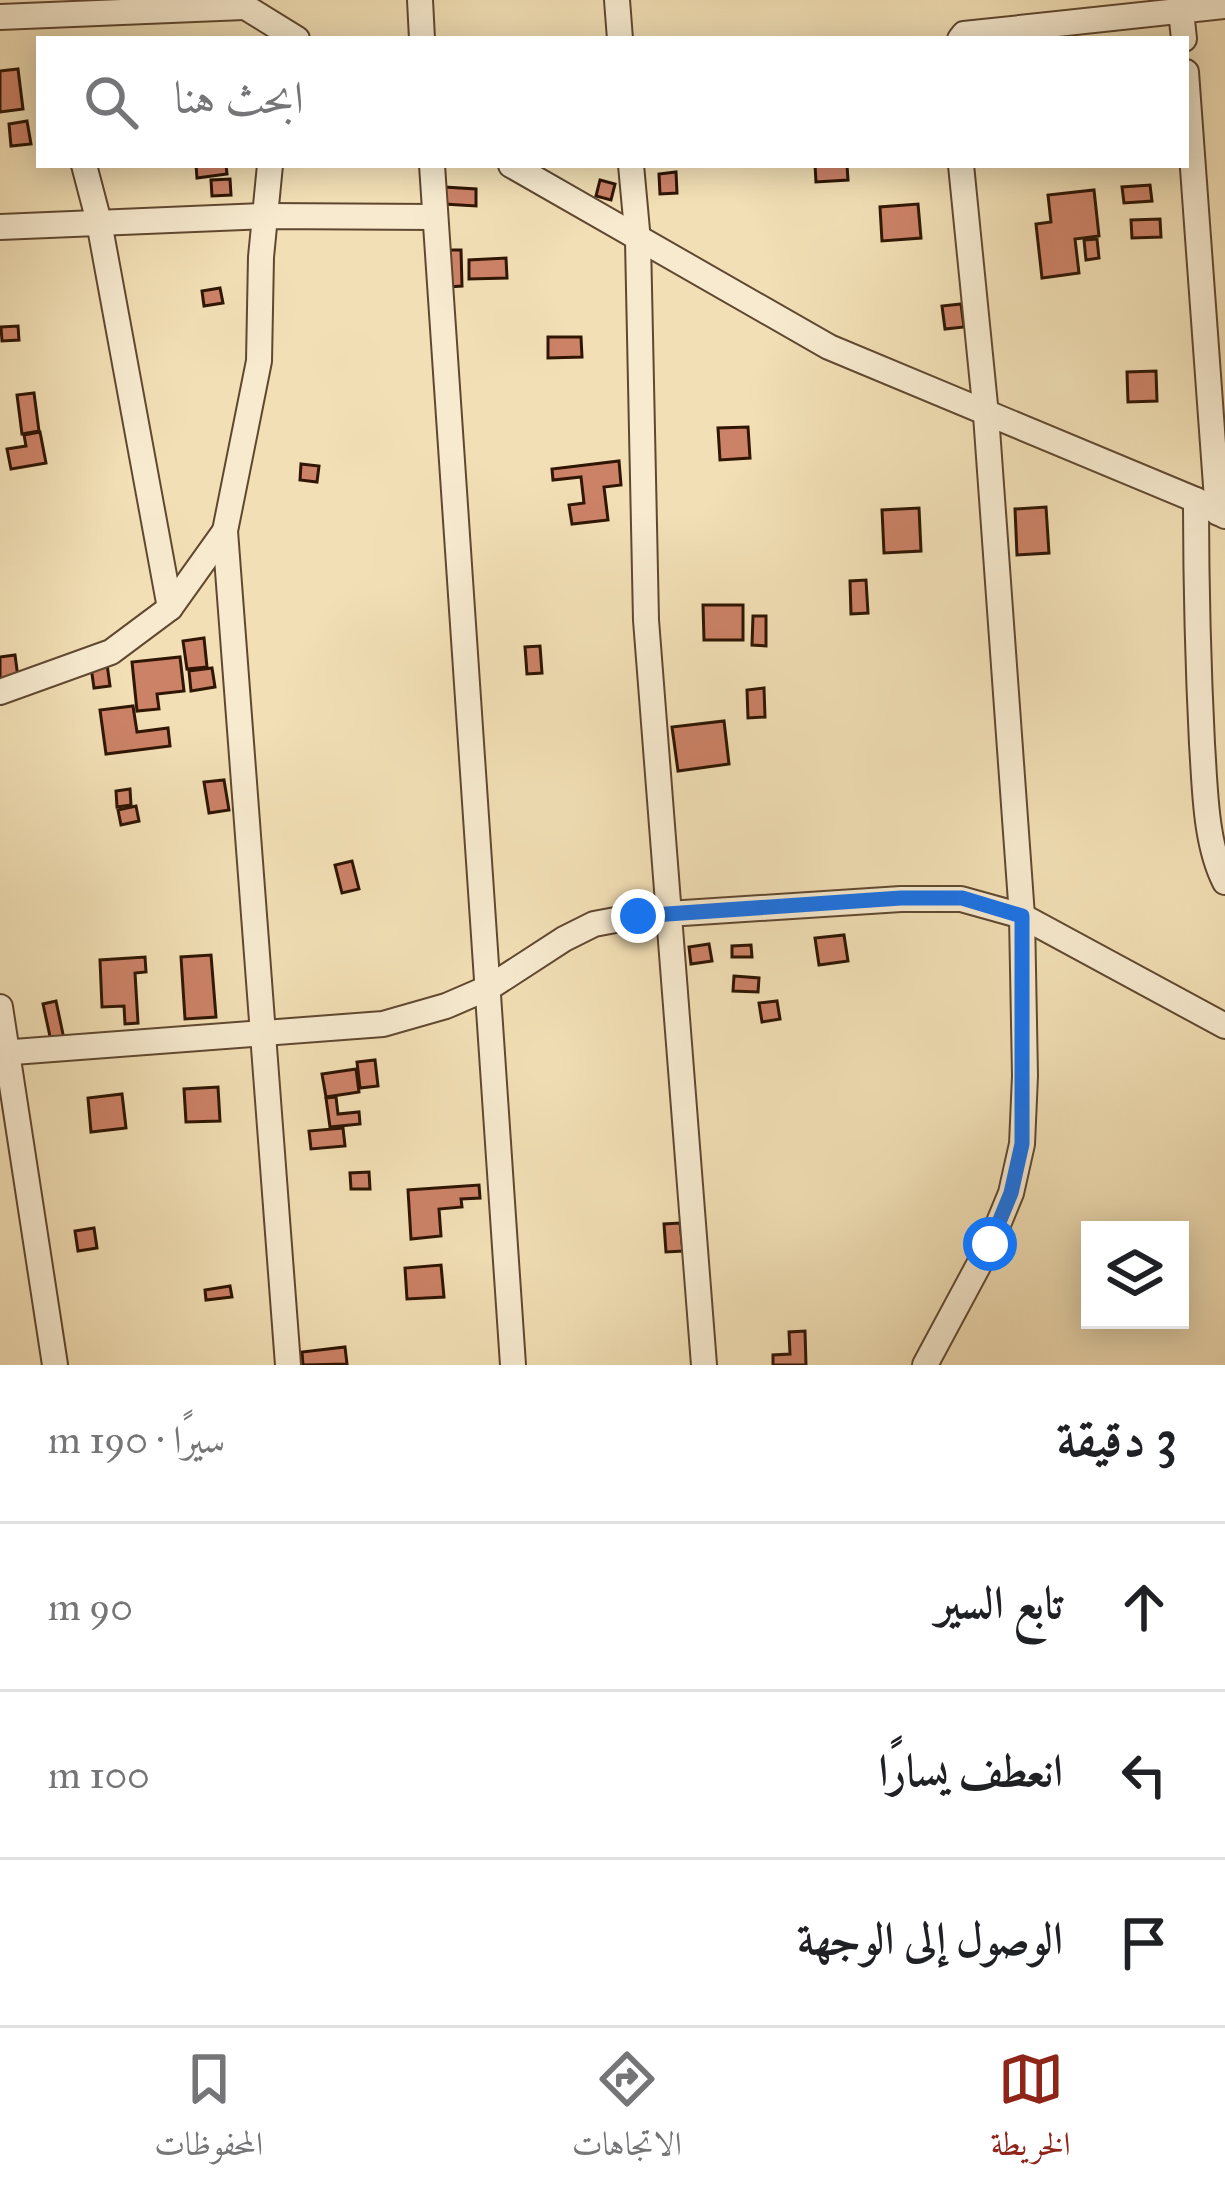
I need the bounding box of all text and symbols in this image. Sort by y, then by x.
search box [36,36,1189,168]
icon: search [78,69,144,135]
text: ابحث هنا [174,70,304,125]
route end [611,889,665,943]
route start [963,1217,1017,1271]
map controls [1081,1221,1189,1329]
button: layers [1081,1221,1189,1329]
text: 3 دقيقة [1057,1408,1177,1470]
text: سيرًا · 190 m [48,1416,225,1464]
icon: ahead [1111,1574,1177,1640]
text: تابع السير [936,1575,1063,1630]
text: 90 m [48,1583,133,1631]
icon: left [1111,1742,1177,1808]
text: انعطف يسارًا [878,1743,1063,1798]
text: 100 m [48,1751,150,1799]
icon: arrive [1111,1910,1177,1976]
text: الوصول إلى الوجهة [797,1911,1063,1966]
tab: المحفوظات [154,2046,263,2176]
tab: الاتجاهات [572,2046,682,2176]
tab: الخريطة [990,2046,1071,2176]

